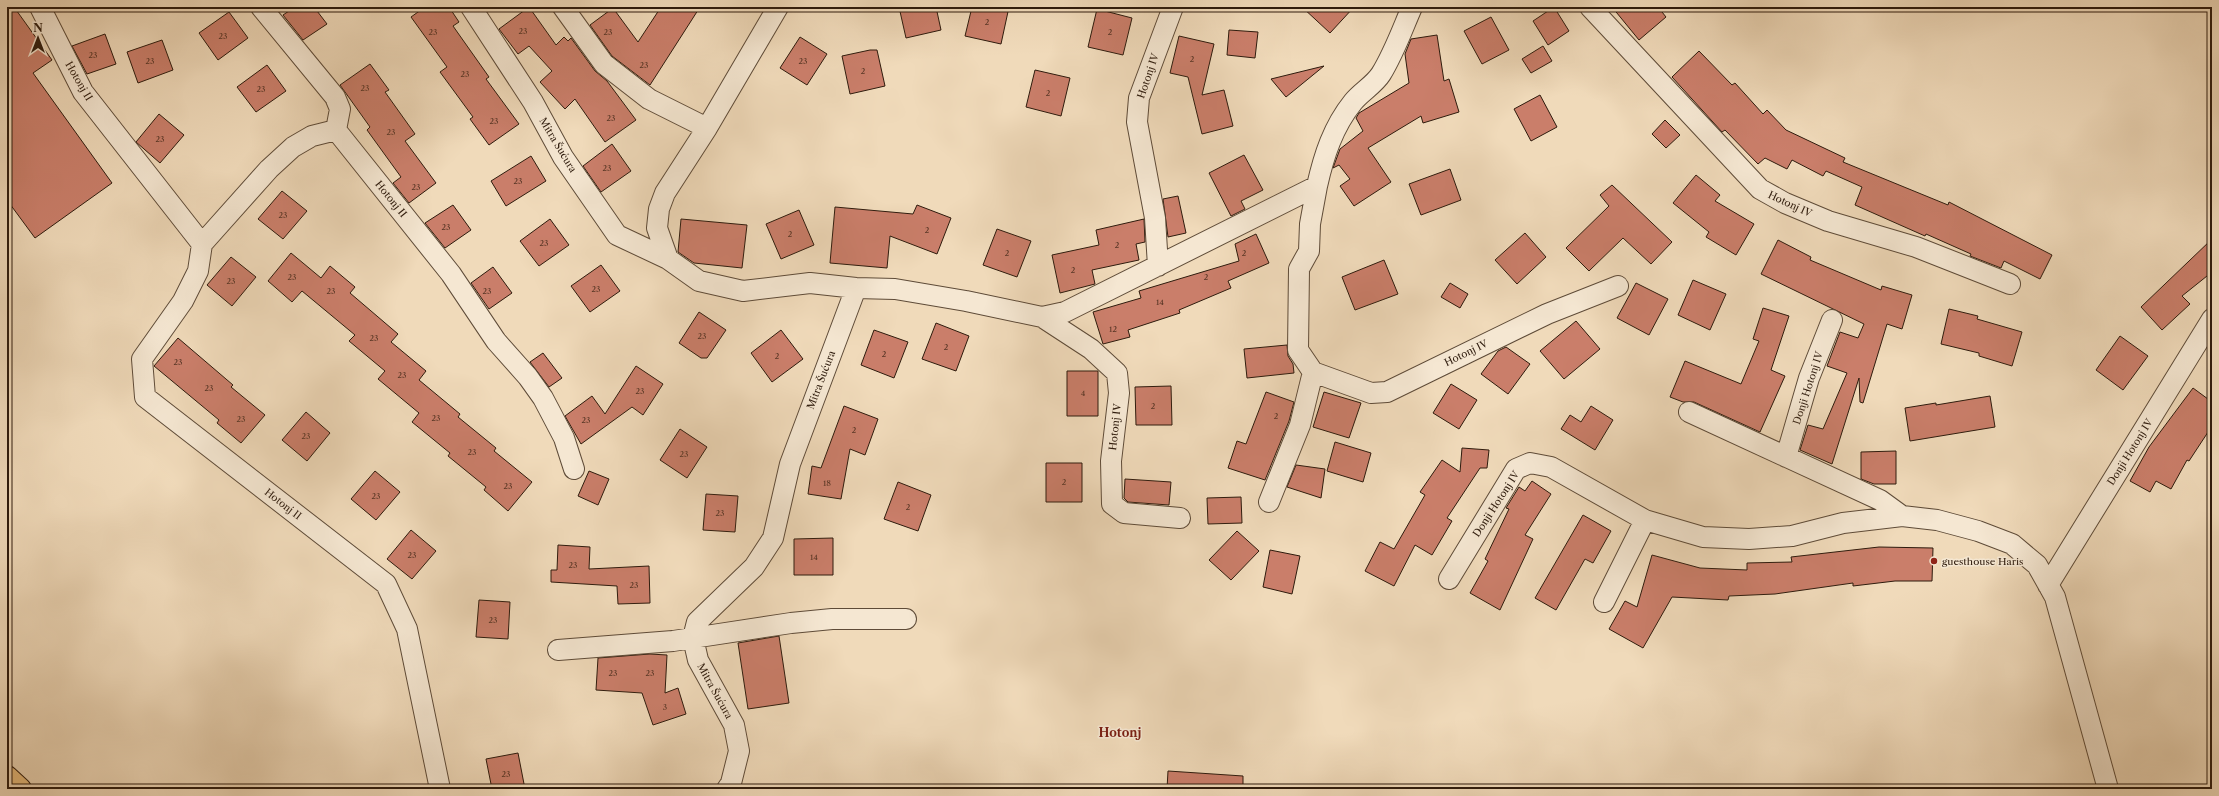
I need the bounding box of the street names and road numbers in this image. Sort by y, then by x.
street label: Hotonj IV [1134,51,1162,100]
street label: Hotonj II [63,59,96,103]
street label: Mitra Šućura [537,115,580,175]
street label: Hotonj II [372,178,410,220]
street label: Hotonj IV [1766,188,1815,220]
street label: Hotonj IV [1442,337,1491,369]
street label: Mitra Šućura [804,348,838,411]
street label: Donji Hotonj IV [1790,349,1826,426]
street label: Hotonj IV [1106,402,1124,451]
street label: Donji Hotonj IV [2104,416,2156,488]
street label: Donji Hotonj IV [1470,468,1523,539]
street label: Hotonj II [262,486,304,523]
street label: Mitra Šućura [694,661,736,722]

